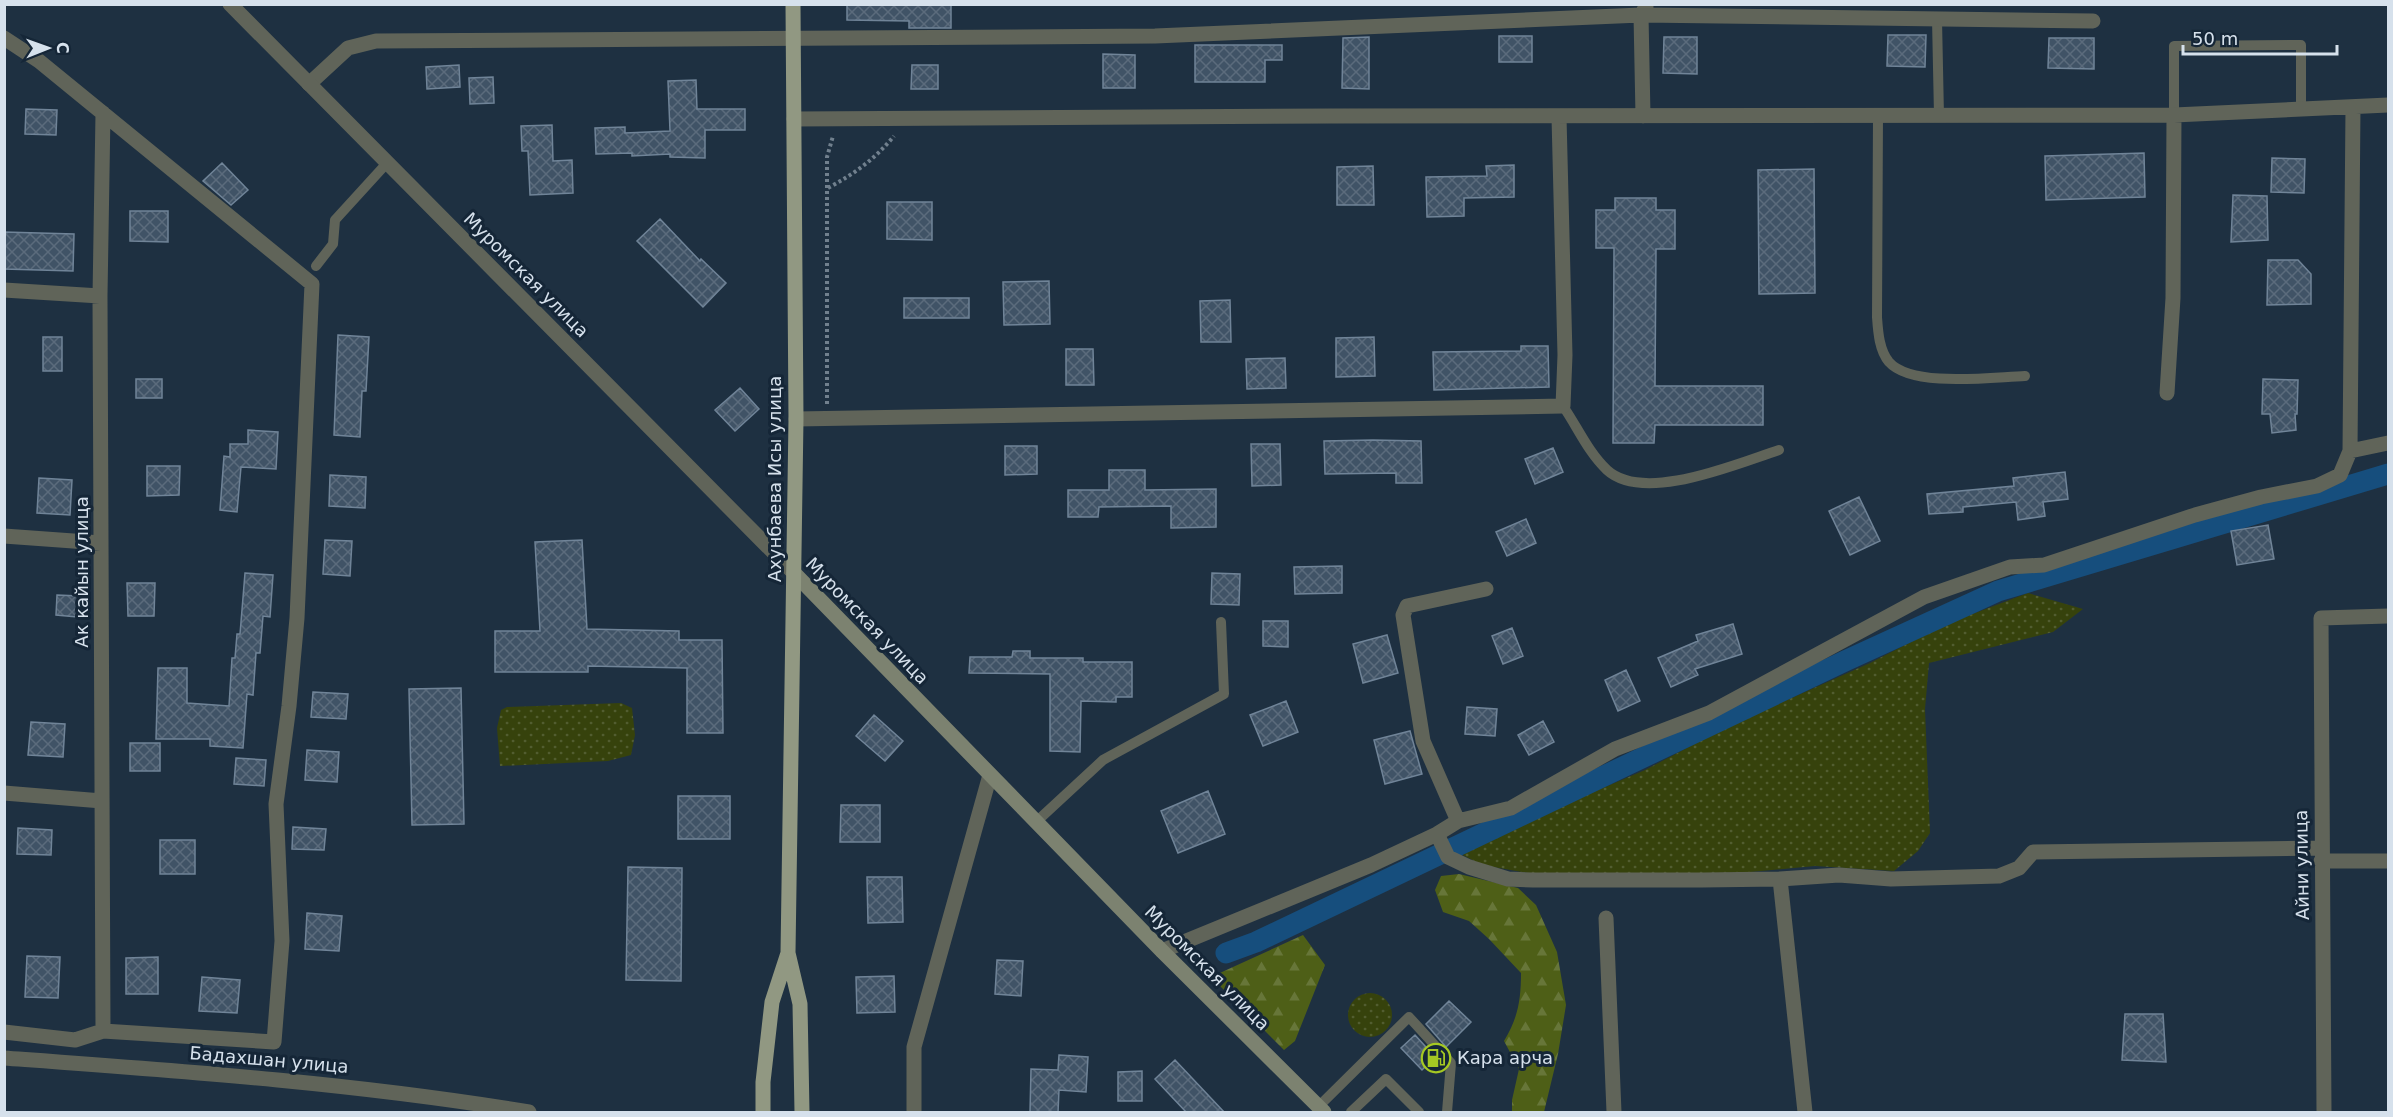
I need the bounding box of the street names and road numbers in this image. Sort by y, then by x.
street label: Муромская улица [460,208,593,341]
street label: Ахунбаева Исы улица [764,376,785,582]
street label: Ак кайын улица [71,496,92,648]
street label: Муромская улица [802,553,933,688]
street label: Айни улица [2290,810,2313,920]
street label: Муромская улица [1141,901,1274,1034]
street label: Бадахшан улица [189,1042,349,1077]

